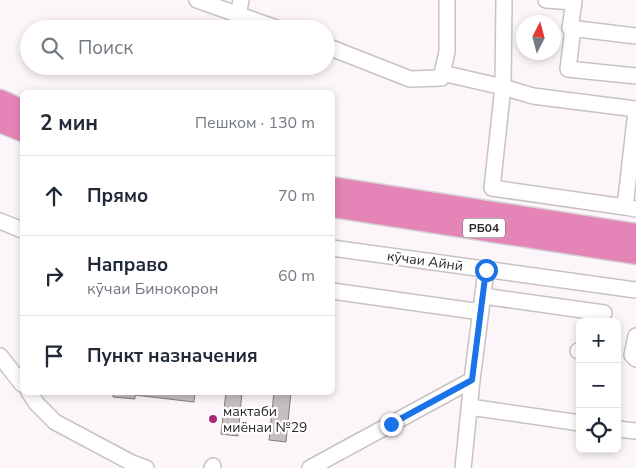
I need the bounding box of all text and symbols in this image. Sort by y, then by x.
north arrow [516,15,561,60]
search box [20,20,335,75]
icon: search [38,34,66,62]
text: Поиск [78,35,133,61]
text: 2 мин [40,109,98,137]
text: Пешком · 130 m [195,112,315,134]
icon: ahead [40,182,68,210]
text: Прямо [87,183,148,209]
text: 70 m [278,185,315,207]
road number: РБ04 [463,218,505,238]
street label: кӯчаи Айнӣ [386,246,464,276]
text: Направо [87,252,168,278]
route start [475,259,498,282]
icon: right [40,262,68,290]
text: 60 m [278,265,315,287]
text: кӯчаи Бинокорон [87,278,218,300]
map controls [576,318,621,453]
button: + [576,318,621,363]
icon: arrive [40,342,68,370]
text: Пункт назначения [87,343,258,369]
button: − [576,363,621,408]
place label: мактаби миёнаи №29 [223,402,307,437]
button: locate [576,408,621,453]
marker: мактаби миёнаи №29 [207,413,219,425]
route end [380,413,403,436]

